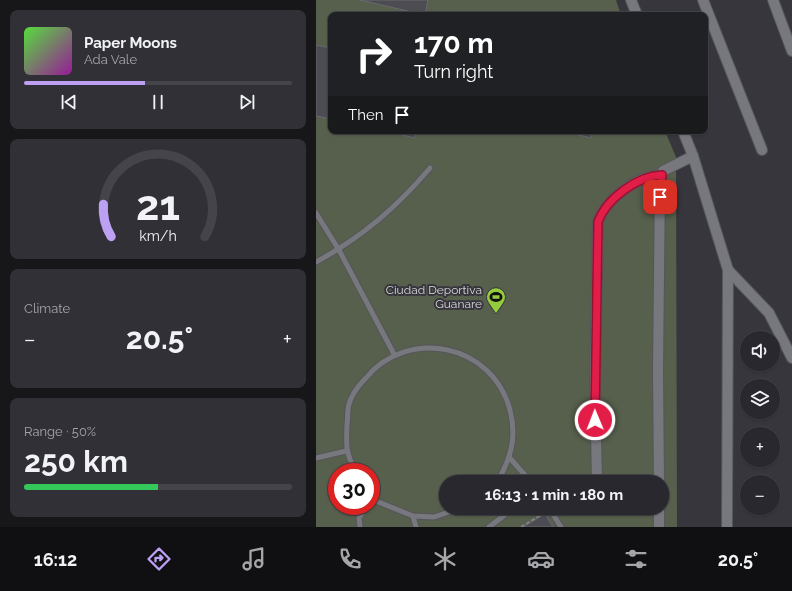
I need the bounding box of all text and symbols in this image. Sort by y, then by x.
text: 170 m [414,27,494,60]
icon: right [348,28,400,80]
text: Paper Moons [84,34,177,52]
text: Ada Vale [84,52,137,67]
text: Turn right [414,61,493,82]
icon: previous [58,91,80,113]
icon: pause [147,91,169,113]
icon: next [236,91,258,113]
icon: arrive [391,104,413,126]
text: Then [348,106,383,124]
pin [643,180,677,214]
text: 21 [136,181,180,230]
icon: arrive [649,186,671,208]
text: km/h [139,227,177,243]
place label: Ciudad Deportiva Guanare [386,283,482,311]
sports icon: Ciudad Deportiva Guanare [485,286,507,314]
text: Climate [24,301,70,316]
text: 20.5° [126,321,193,356]
text: − [24,326,36,352]
text: + [283,326,292,352]
map controls [740,331,780,515]
button: sound [740,331,780,371]
button: layers [740,379,780,419]
position arrow [574,399,616,441]
text: Range · 50% [24,424,96,439]
button: + [740,427,780,467]
text: 250 km [24,444,128,479]
speed limit sign: 30 [328,463,380,515]
button: − [740,475,780,515]
text: 16:13 · 1 min · 180 m [485,486,623,504]
icon: directions [145,545,173,573]
icon: music [240,545,268,573]
icon: phone [336,545,364,573]
icon: climate [431,545,459,573]
icon: car [527,545,555,573]
icon: filters [622,545,650,573]
text: 16:12 [34,549,77,570]
text: 20.5° [718,549,758,570]

